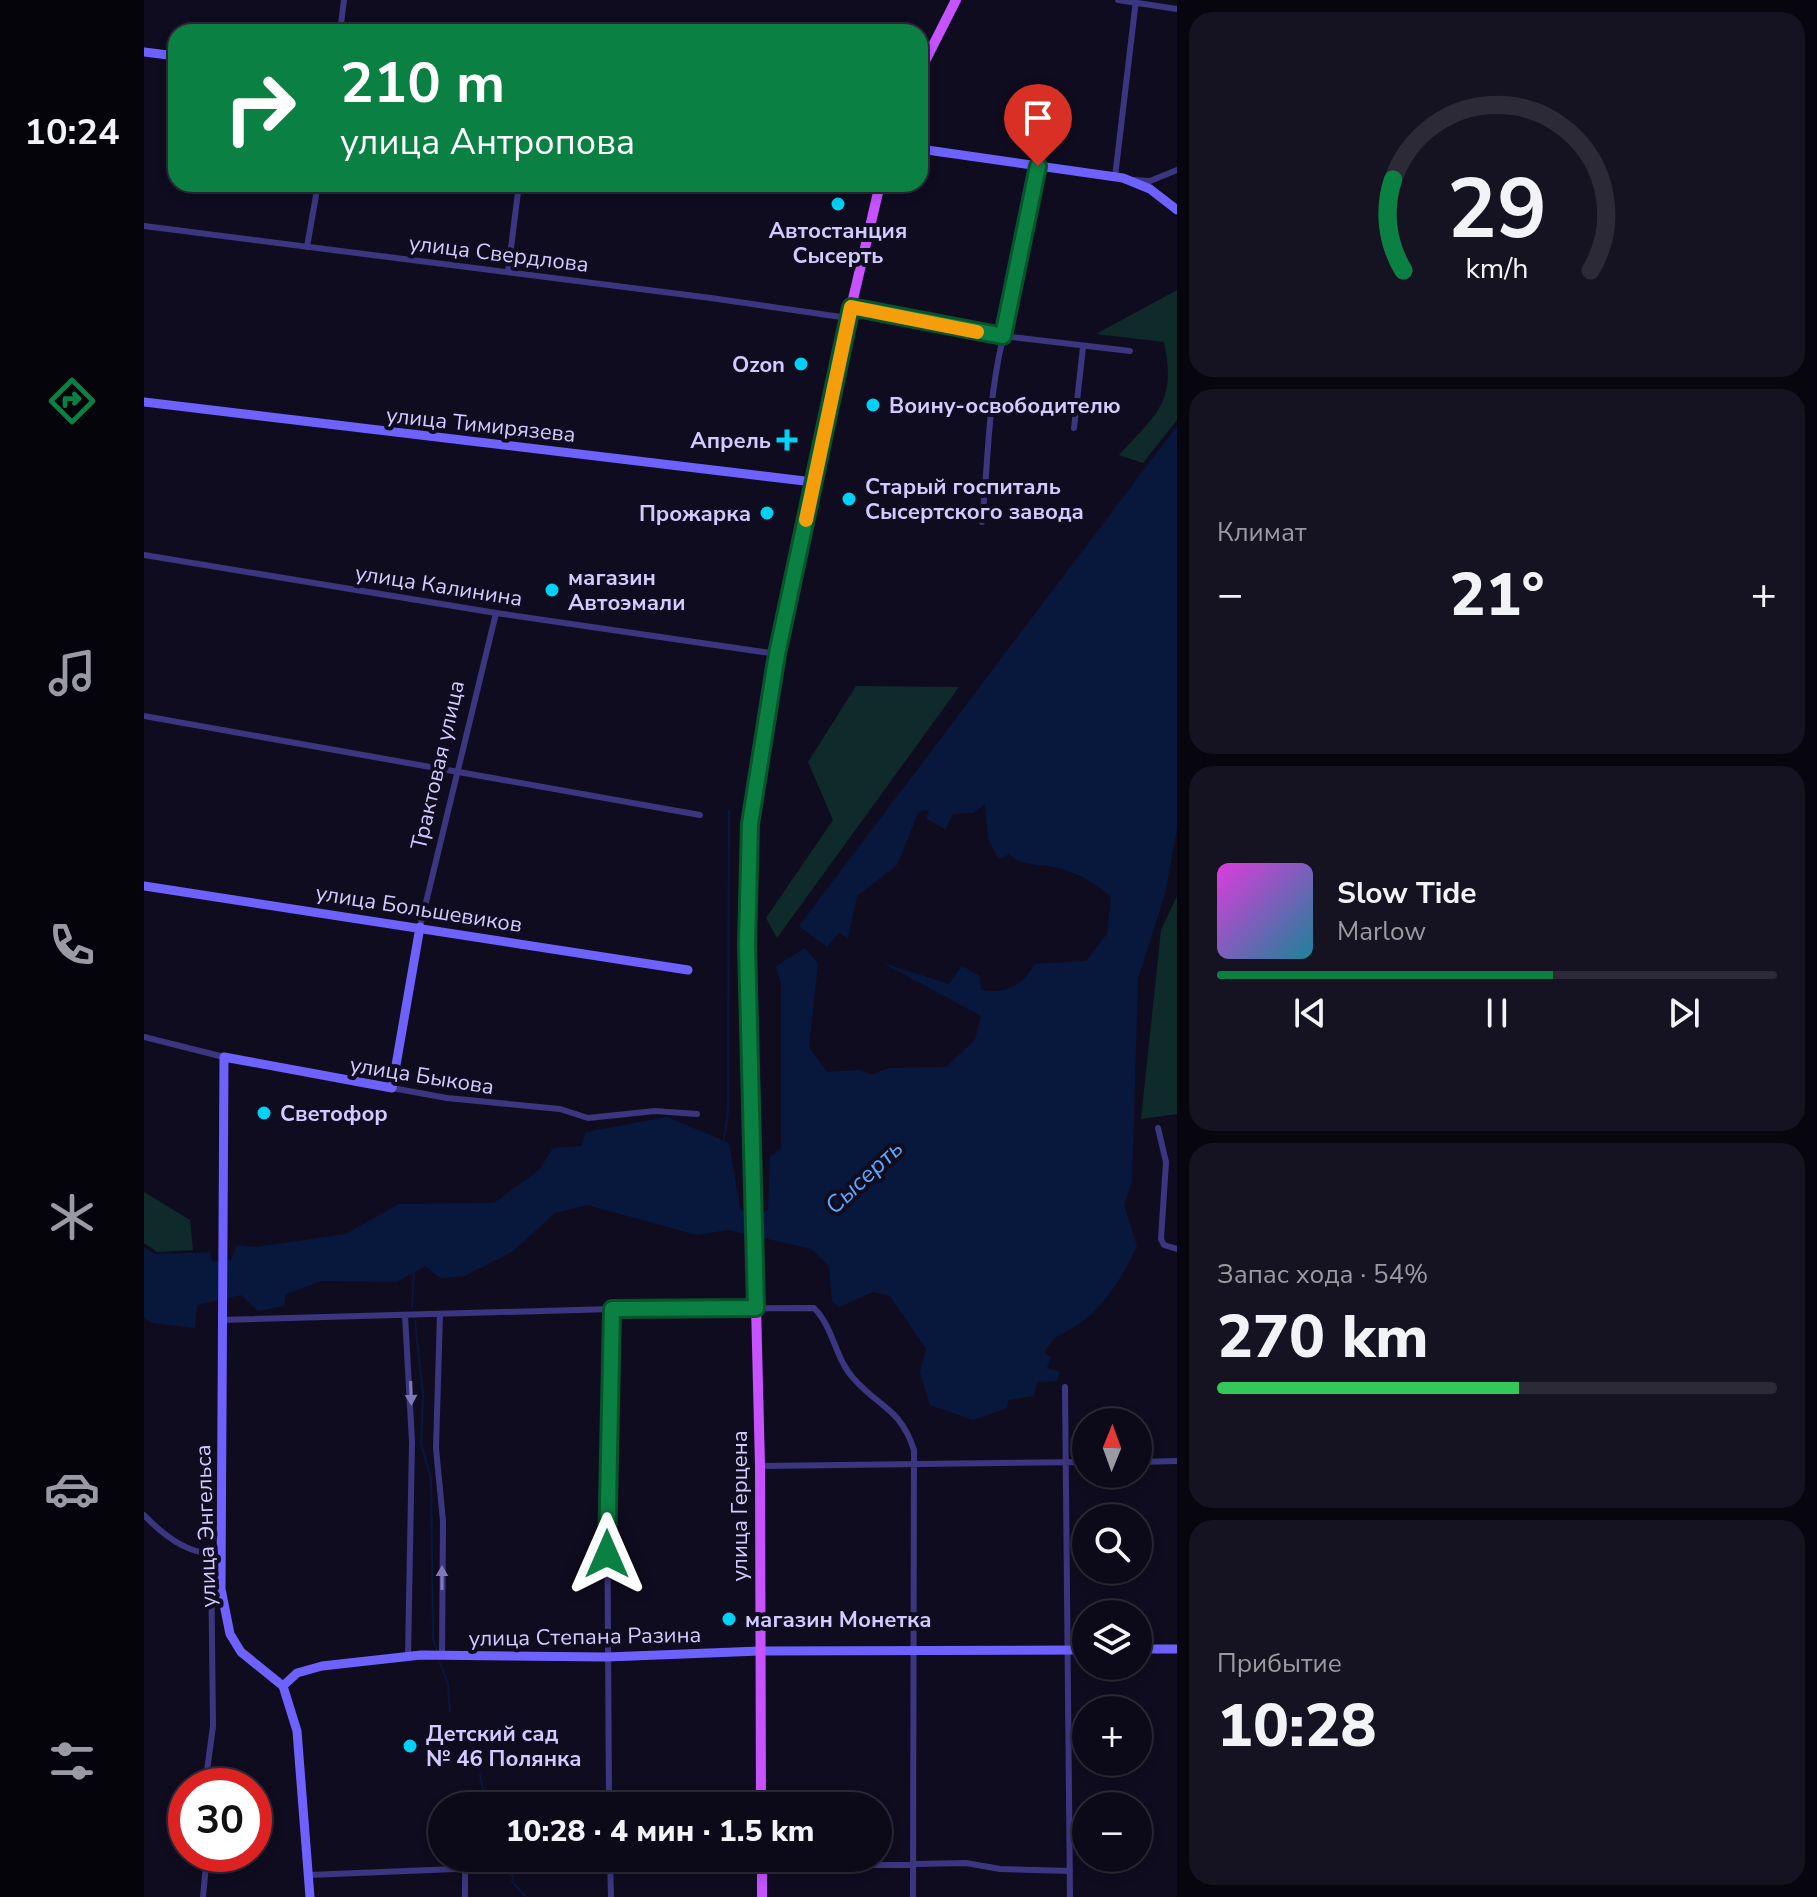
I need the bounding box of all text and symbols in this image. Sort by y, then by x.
text: 210 m [340,45,505,122]
icon: right [208,56,312,160]
pin [1004,84,1072,166]
icon: arrive [1016,96,1060,140]
text: 10:24 [24,108,120,157]
text: улица Антропова [340,118,635,167]
text: 29 [1447,152,1547,265]
marker: Автостанция Сысерть [829,195,847,213]
place label: Автостанция Сысерть [769,216,907,271]
street label: улица Свердлова [407,228,590,280]
text: km/h [1466,249,1528,288]
place label: Ozon [732,350,785,380]
marker: Ozon [792,355,810,373]
icon: directions [44,373,100,429]
place label: Воину-освободителю [889,391,1121,421]
marker: Воину-освободителю [864,396,882,414]
street label: улица Тимирязева [385,400,577,450]
place label: Апрель [690,426,771,456]
marker: Апрель [778,431,796,449]
place label: Старый госпиталь Сысертского завода [865,472,1084,527]
marker: Старый госпиталь Сысертского завода [840,490,858,508]
place label: Прожарка [639,499,751,529]
marker: Прожарка [758,504,776,522]
text: Климат [1217,515,1306,550]
text: 21° [1449,554,1545,636]
street label: улица Калинина [353,558,525,614]
place label: магазин Автоэмали [568,563,685,618]
text: − [1217,565,1243,625]
text: + [1751,565,1777,625]
marker: магазин Автоэмали [543,581,561,599]
icon: music [44,645,100,701]
street label: Трактовая улица [404,678,472,853]
text: Slow Tide [1337,873,1477,914]
street label: улица Большевиков [313,878,524,940]
text: Marlow [1337,914,1426,949]
icon: phone [44,917,100,973]
icon: previous [1288,991,1332,1035]
icon: pause [1475,991,1519,1035]
icon: next [1662,991,1706,1035]
street label: улица Быкова [348,1050,496,1102]
place label: Светофор [280,1099,388,1129]
marker: Светофор [255,1104,273,1122]
water label: Сысерть [818,1133,910,1221]
icon: climate [44,1189,100,1245]
text: Запас хода · 54% [1217,1257,1428,1292]
text: 270 km [1217,1296,1429,1378]
one-way arrow [405,1381,418,1406]
north arrow [1072,1408,1152,1488]
map controls [1072,1408,1152,1872]
street label: улица Герцена [725,1430,755,1582]
street label: улица Энгельса [188,1444,224,1608]
icon: car [44,1461,100,1517]
button: search [1072,1504,1152,1584]
position arrow [565,1512,649,1596]
one-way arrow [436,1565,449,1590]
button: layers [1072,1600,1152,1680]
place label: магазин Монетка [745,1605,932,1635]
marker: магазин Монетка [720,1610,738,1628]
street label: улица Степана Разина [468,1620,702,1654]
text: Прибытие [1217,1646,1342,1681]
text: 10:28 [1217,1685,1377,1767]
button: + [1072,1696,1152,1776]
place label: Детский сад № 46 Полянка [426,1719,582,1774]
icon: filters [44,1733,100,1789]
marker: Детский сад № 46 Полянка [401,1737,419,1755]
speed limit sign: 30 [168,1768,272,1872]
button: − [1072,1792,1152,1872]
text: 10:28 · 4 мин · 1.5 km [506,1811,814,1852]

